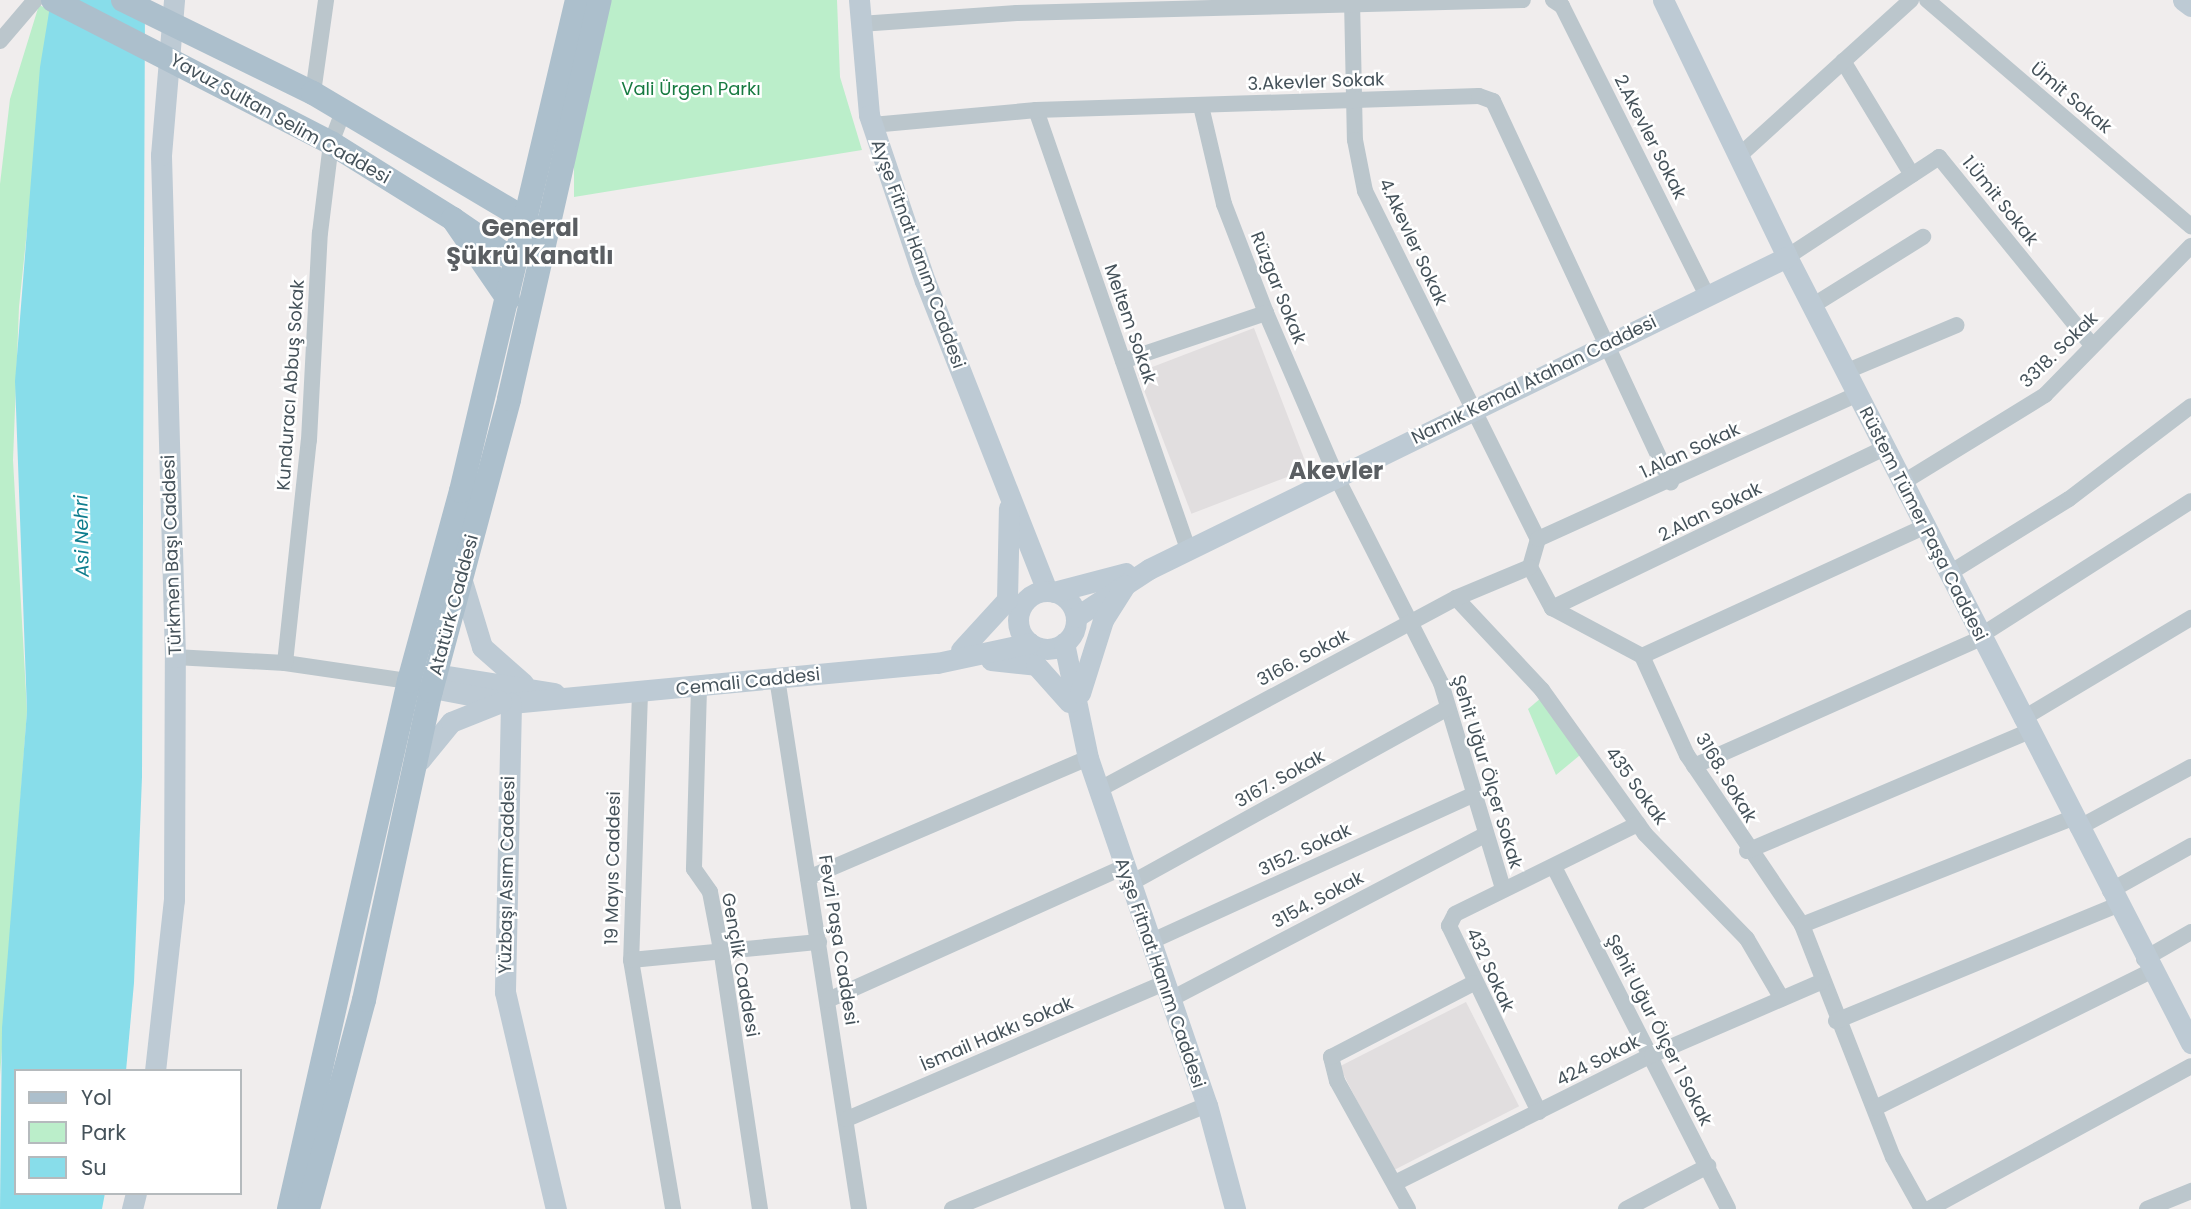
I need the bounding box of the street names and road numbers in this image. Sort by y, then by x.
street label: Yavuz Sultan Selim Caddesi [166,49,394,189]
street label: Ümit Sokak [2026,58,2116,138]
street label: 3.Akevler Sokak [1247,69,1385,95]
street label: 2.Akevler Sokak [1609,71,1691,203]
street label: Ayşe Fitnat Hanım Caddesi [866,137,970,371]
street label: 1.Ümit Sokak [1957,152,2043,250]
street label: 4.Akevler Sokak [1374,175,1452,309]
street label: Rüzgar Sokak [1246,229,1310,347]
street label: Meltem Sokak [1099,261,1161,387]
street label: Kunduracı Abbuş Sokak [273,279,309,491]
street label: 3318. Sokak [2016,308,2102,392]
street label: Namık Kemal Atahan Caddesi [1408,311,1660,449]
street label: Rüstem Tümer Paşa Caddesi [1854,403,1992,645]
street label: 1.Alan Sokak [1637,419,1743,483]
street label: Türkmen Başı Caddesi [158,454,186,656]
street label: 2.Alan Sokak [1655,478,1765,546]
street label: Atatürk Caddesi [425,532,483,678]
street label: 3166. Sokak [1254,625,1352,691]
street label: Cemali Caddesi [675,664,821,700]
street label: Şehit Uğur Ölçer Sokak [1447,673,1527,871]
street label: 3168. Sokak [1691,729,1761,827]
street label: 435 Sokak [1601,743,1671,829]
street label: 3167. Sokak [1231,746,1329,812]
street label: Yüzbaşı Asım Caddesi [494,776,520,974]
street label: 19 Mayıs Caddesi [601,791,625,945]
street label: 3152. Sokak [1255,819,1355,881]
street label: Fevzi Paşa Caddesi [814,853,862,1027]
street label: Ayşe Fitnat Hanım Caddesi [1110,855,1210,1091]
street label: 3154. Sokak [1269,867,1367,933]
street label: Gençlik Caddesi [717,891,763,1039]
street label: 432 Sokak [1461,925,1519,1015]
street label: Şehit Uğur Ölçer 1 Sokak [1601,931,1717,1129]
street label: İsmail Hakkı Sokak [918,992,1076,1076]
street label: 424 Sokak [1553,1031,1643,1091]

